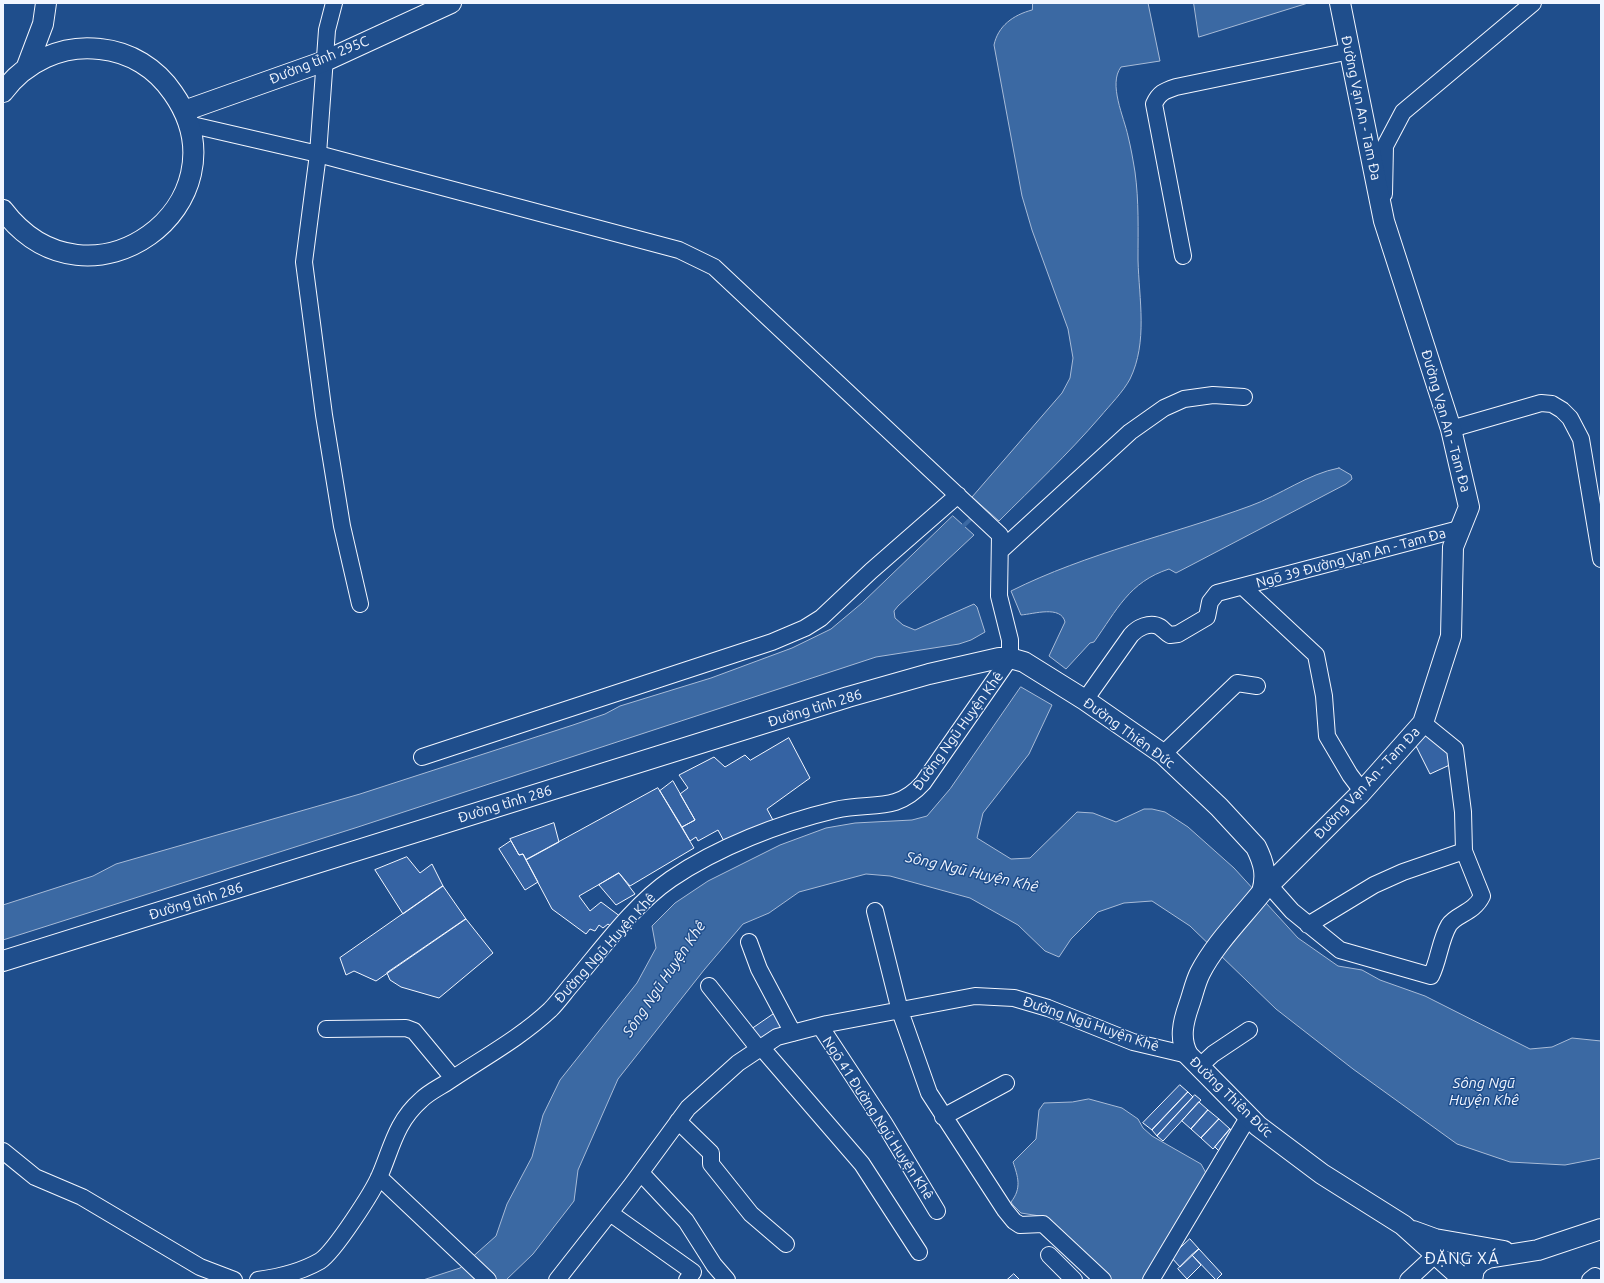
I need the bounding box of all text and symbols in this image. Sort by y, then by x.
street label: Đường tỉnh 295C [267,32,371,88]
street label: Đường Vạn An - Tam Đa [1337,34,1385,182]
street label: Đường Vạn An - Tam Đa [1418,348,1474,494]
street label: Ngõ 39 Đường Vạn An - Tam Đa [1254,525,1448,591]
street label: Đường Ngũ Huyện Khê [909,668,1007,794]
street label: Đường tỉnh 286 [766,686,864,730]
street label: Đường Thiên Đức [1080,694,1178,772]
street label: Đường Vạn An - Tam Đa [1311,723,1423,843]
street label: Đường tỉnh 286 [456,782,554,826]
water label: Sông Ngũ Huyện Khê [904,848,1040,896]
street label: Đường tỉnh 286 [147,879,245,923]
street label: Đường Ngũ Huyện Khê [551,889,659,1007]
water label: Sông Ngũ Huyện Khê [619,918,709,1040]
street label: Đường Ngũ Huyện Khê [1021,993,1161,1055]
street label: Ngõ 41 Đường Ngũ Huyện Khê [819,1033,937,1203]
street label: Đường Thiên Đức [1186,1053,1276,1141]
water label: Sông Ngũ Huyện Khê [1449,1074,1519,1109]
district label: ĐẶNG XÁ [1424,1249,1500,1269]

